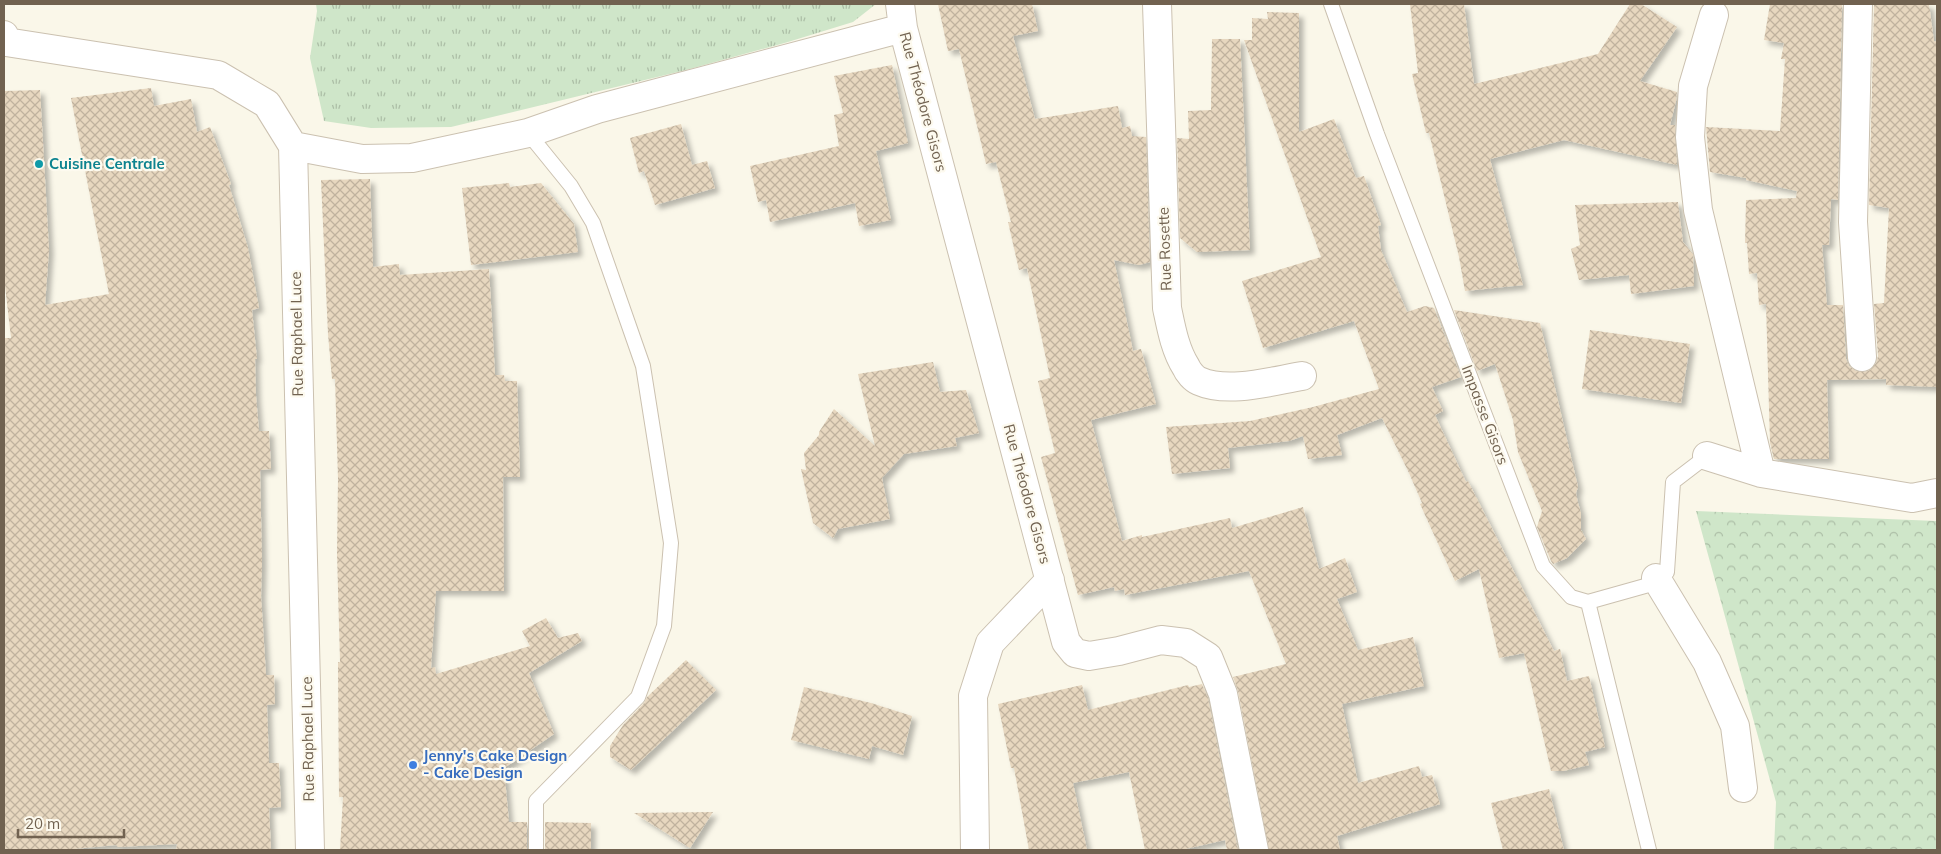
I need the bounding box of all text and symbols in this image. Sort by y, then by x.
street label: Rue Théodore Gisors [896,30,951,174]
place label: Cuisine Centrale [49,154,165,173]
marker: Cuisine Centrale [33,158,45,170]
street label: Rue Rosette [1154,207,1175,291]
street label: Rue Raphael Luce [286,271,307,397]
street label: Impasse Gisors [1458,362,1513,467]
street label: Rue Théodore Gisors [1000,422,1055,566]
street label: Rue Raphael Luce [297,676,318,802]
place label: Jenny's Cake Design - Cake Design [423,746,567,782]
marker: Jenny's Cake Design - Cake Design [407,759,419,771]
scale bar [18,806,124,838]
text: 20 m [25,814,60,833]

